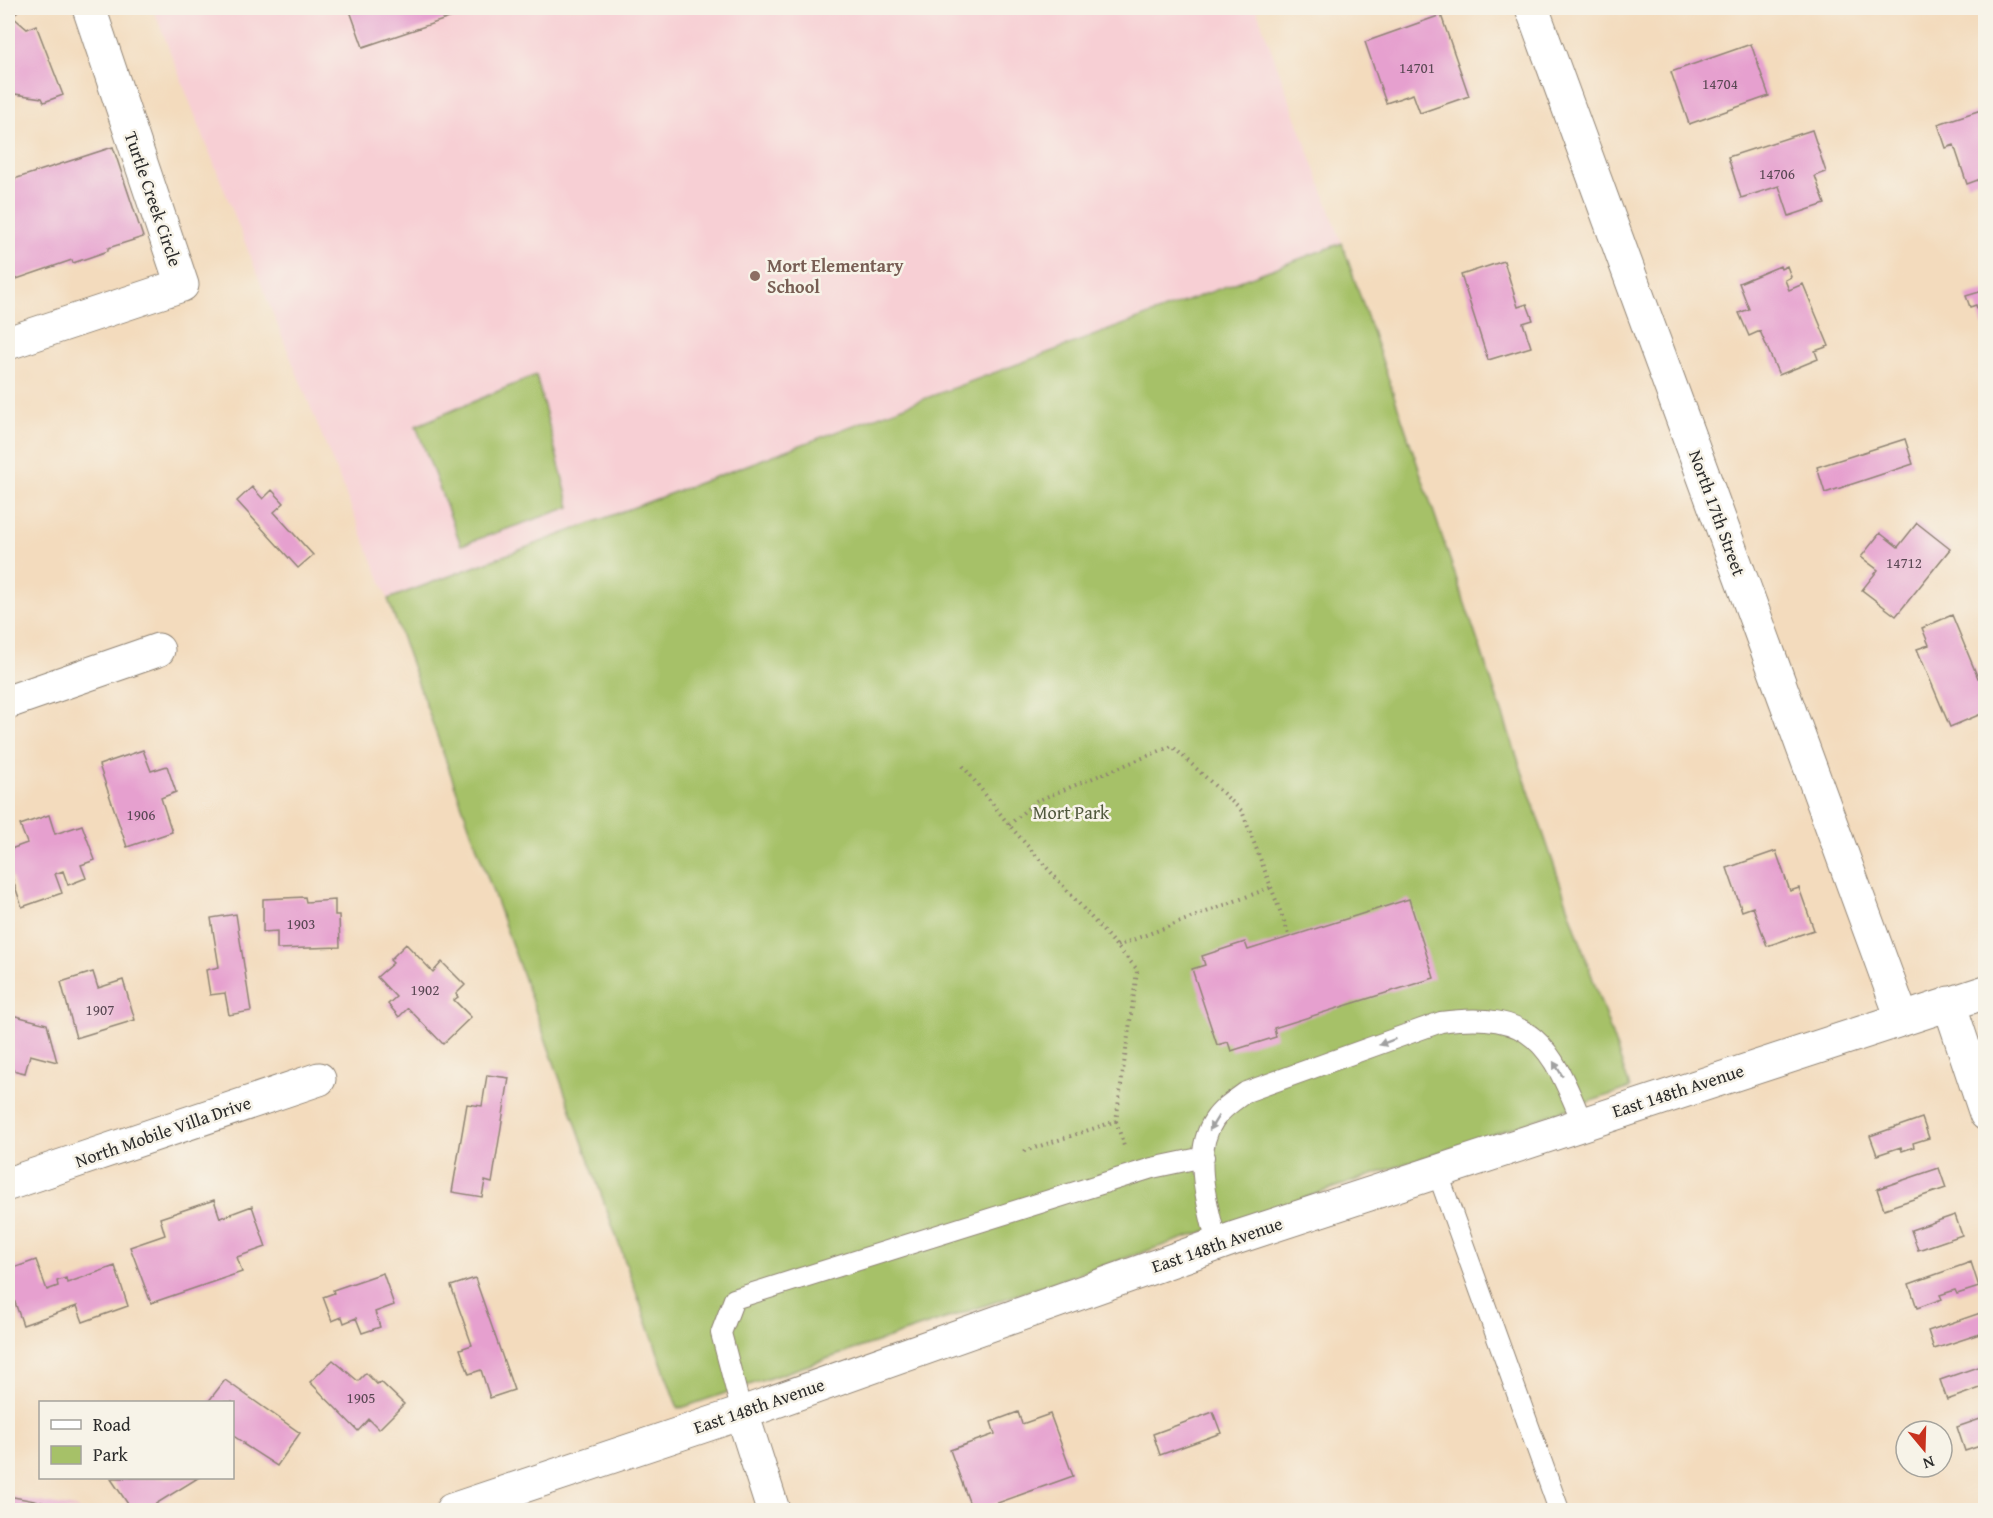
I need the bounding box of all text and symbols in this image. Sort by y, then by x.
house number: 14701 [1399,57,1435,78]
house number: 14704 [1702,73,1738,94]
street label: Turtle Creek Circle [118,128,189,270]
house number: 14706 [1759,163,1795,184]
place label: Mort Elementary School [767,252,904,300]
marker: Mort Elementary School [748,269,762,283]
street label: North 17th Street [1682,446,1753,580]
house number: 14712 [1886,552,1922,573]
park label: Mort Park [1033,799,1110,826]
house number: 1906 [127,804,155,825]
house number: 1903 [287,913,315,934]
house number: 1902 [411,979,439,1000]
house number: 1907 [86,999,114,1020]
one-way arrow [1378,1037,1396,1047]
street label: East 148th Avenue [1609,1057,1747,1125]
one-way arrow [1553,1061,1564,1077]
street label: North Mobile Villa Drive [71,1089,254,1174]
one-way arrow [1209,1115,1220,1131]
street label: East 148th Avenue [1148,1209,1286,1280]
street label: East 148th Avenue [690,1370,828,1441]
house number: 1905 [347,1387,375,1408]
legend [39,1401,234,1479]
text: Road [93,1411,131,1438]
north arrow [1894,1419,1954,1479]
text: Park [93,1441,129,1468]
text: N [1920,1450,1938,1476]

